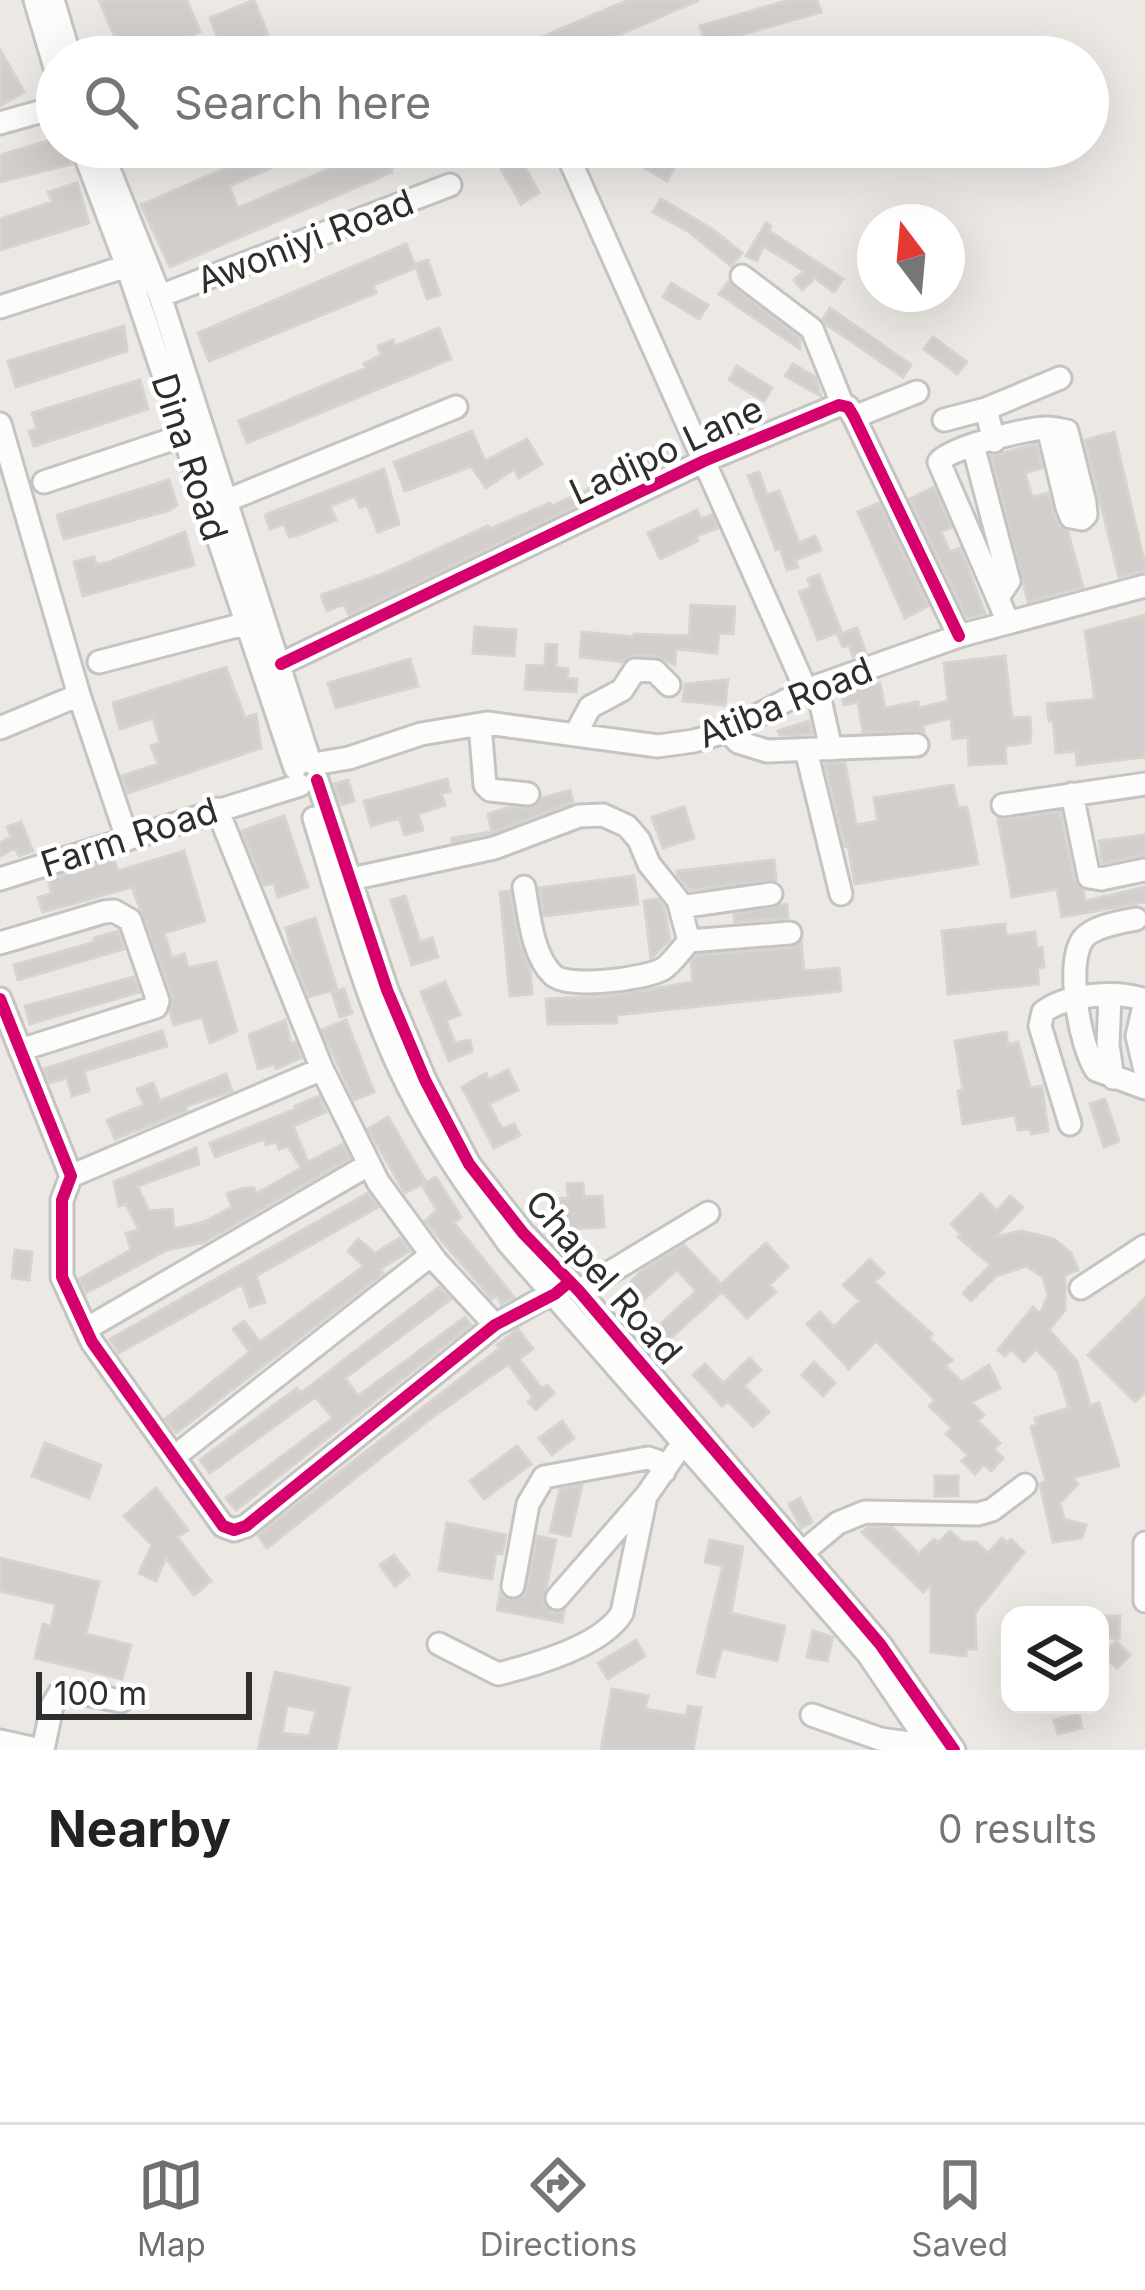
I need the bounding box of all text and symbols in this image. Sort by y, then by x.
search box [36,36,1109,168]
icon: search [78,69,144,135]
text: Search here [174,75,431,130]
street label: Awoniyi Road [190,179,420,303]
north arrow [857,204,965,312]
street label: Dina Road [142,368,238,546]
street label: Ladipo Lane [562,386,770,514]
street label: Atiba Road [691,647,879,757]
street label: Farm Road [35,788,223,886]
street label: Chapel Road [516,1181,692,1373]
map controls [1001,1606,1109,1714]
button: layers [1001,1606,1109,1714]
scale bar [36,1666,252,1719]
text: 100 m [54,1673,147,1713]
text: Nearby [48,1798,231,1859]
text: 0 results [938,1805,1097,1852]
tab: Map [137,2152,206,2264]
tab: Directions [480,2152,637,2264]
tab: Saved [911,2152,1008,2264]

